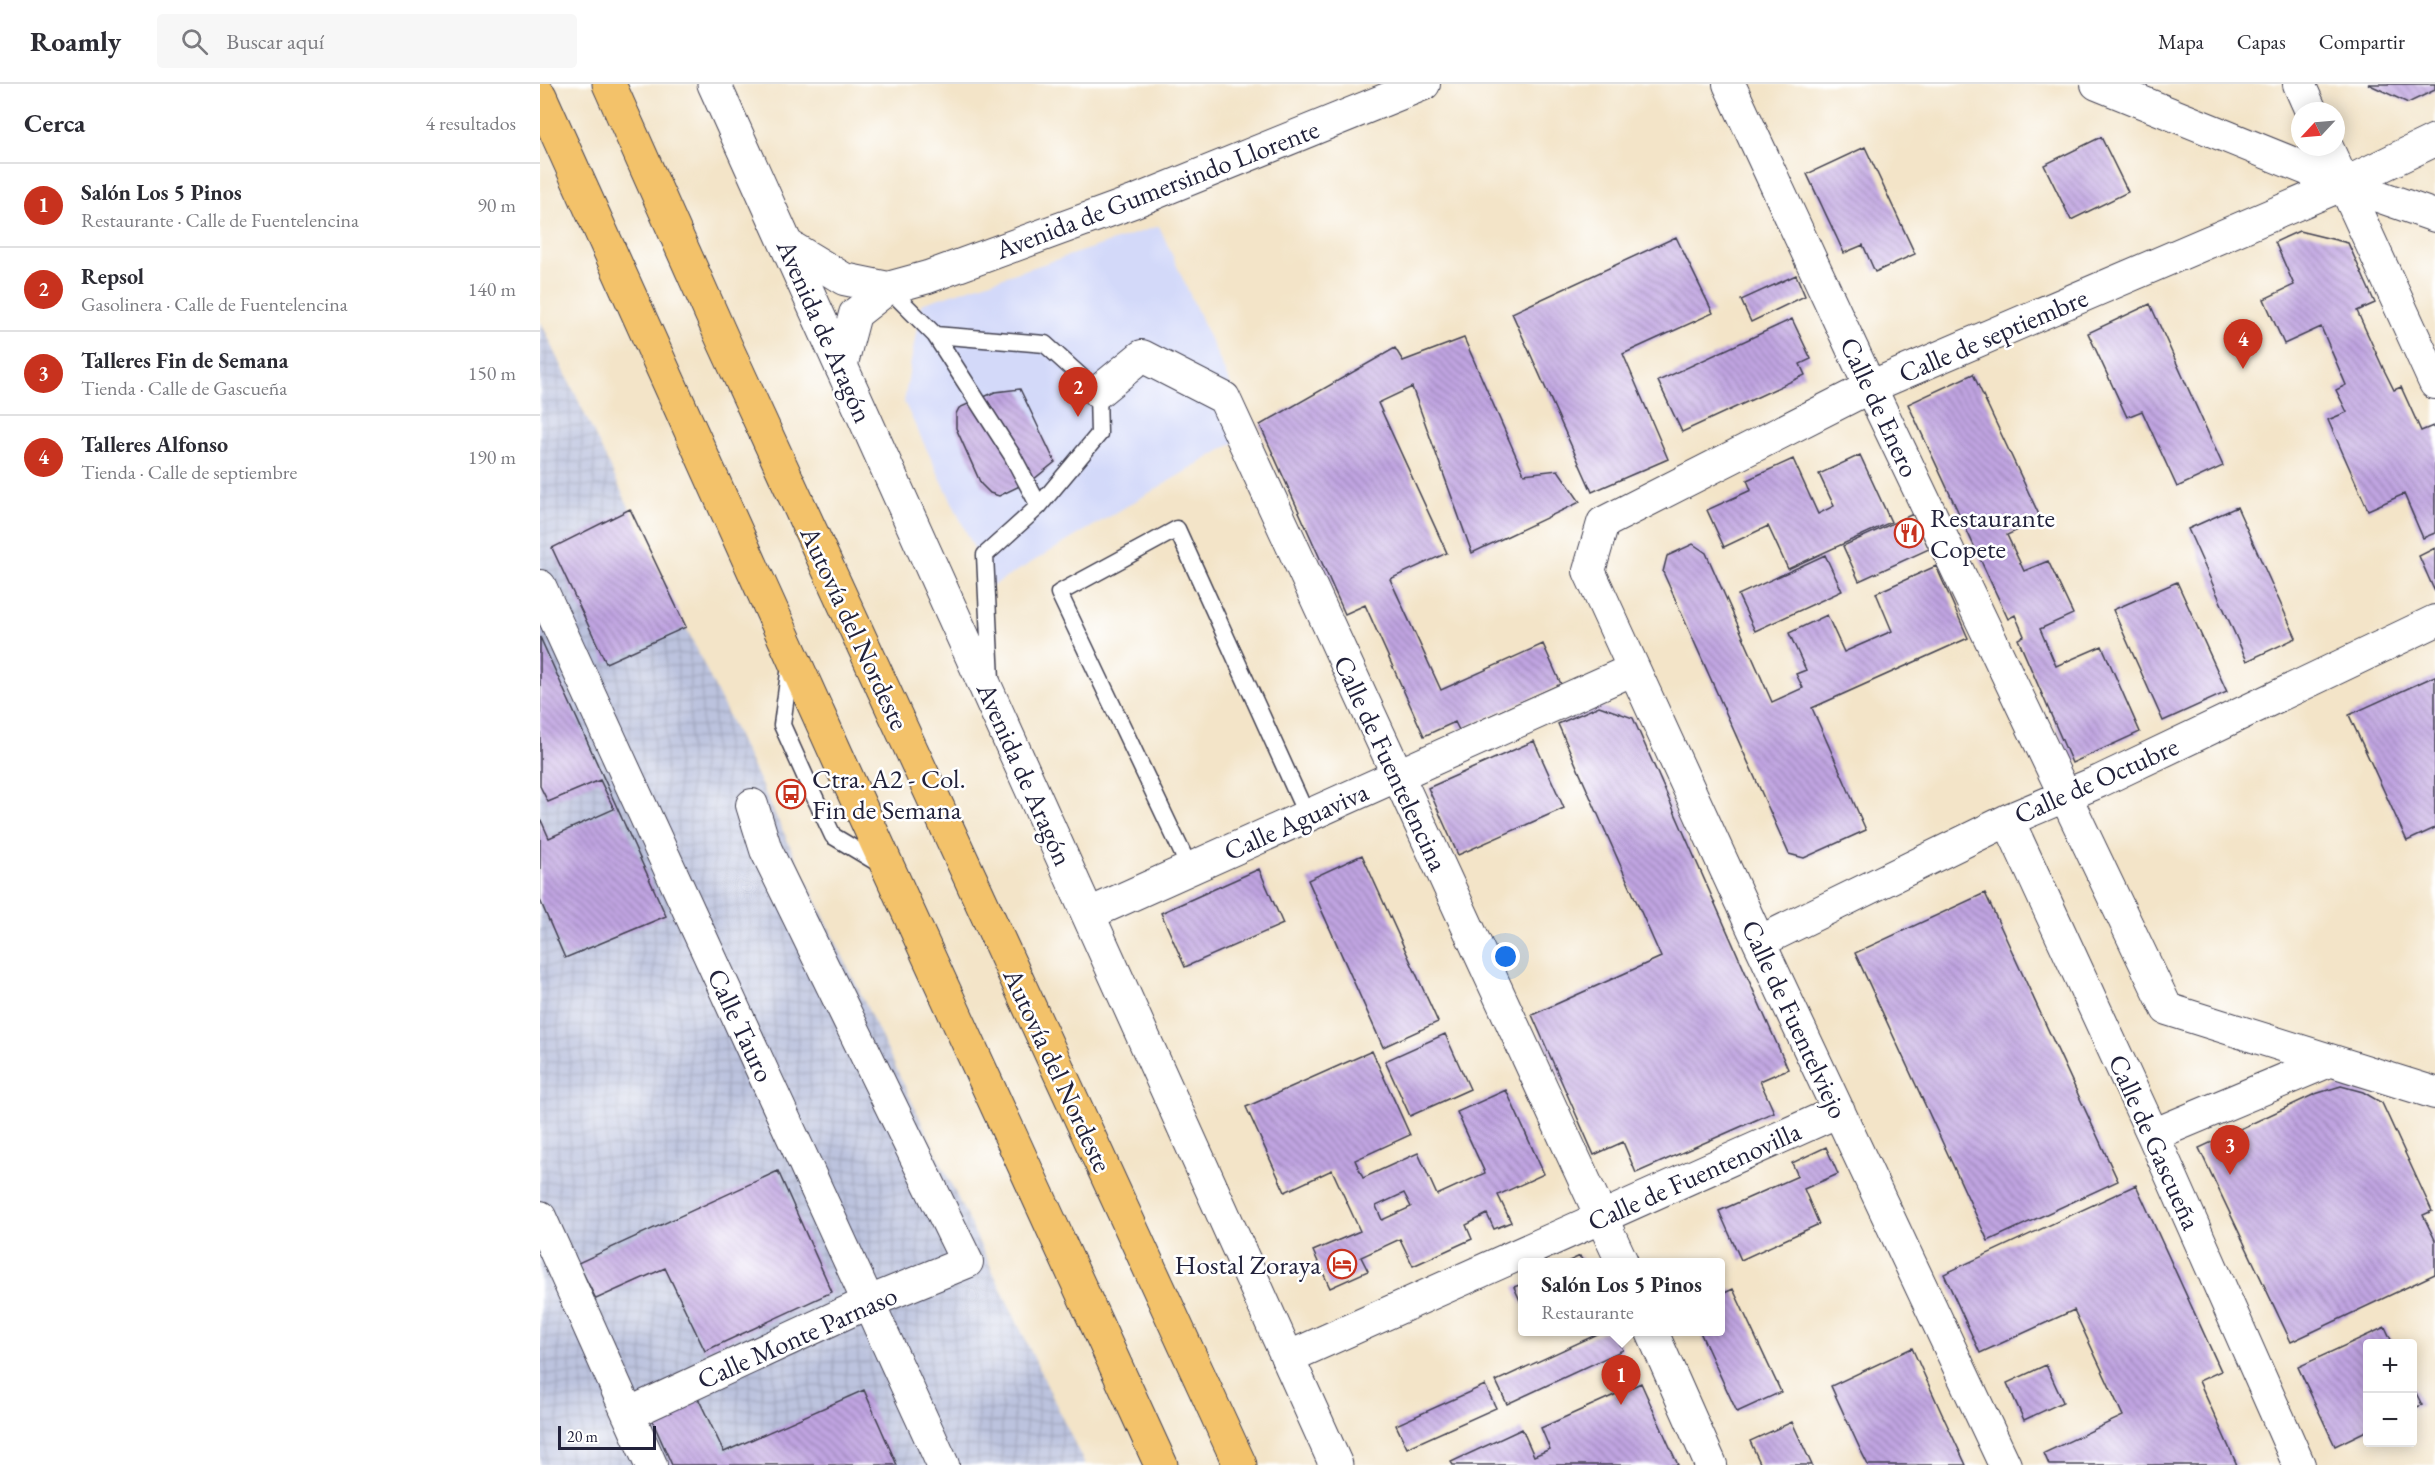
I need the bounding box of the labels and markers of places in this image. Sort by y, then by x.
pin: 4 [2224,320,2262,369]
pin: 2 [1058,368,1098,417]
place label: Restaurante Copete [1930,500,2055,566]
restaurant icon: Restaurante Copete [1893,517,1925,549]
place label: Ctra. A2 - Col. Fin de Semana [812,761,966,827]
bus stop icon: Ctra. A2 - Col. Fin de Semana [775,778,807,810]
pin: 3 [2210,1126,2250,1175]
place label: Hostal Zoraya [1175,1247,1321,1282]
hotel icon: Hostal Zoraya [1326,1248,1358,1280]
pin: 1 [1602,1356,1640,1405]

